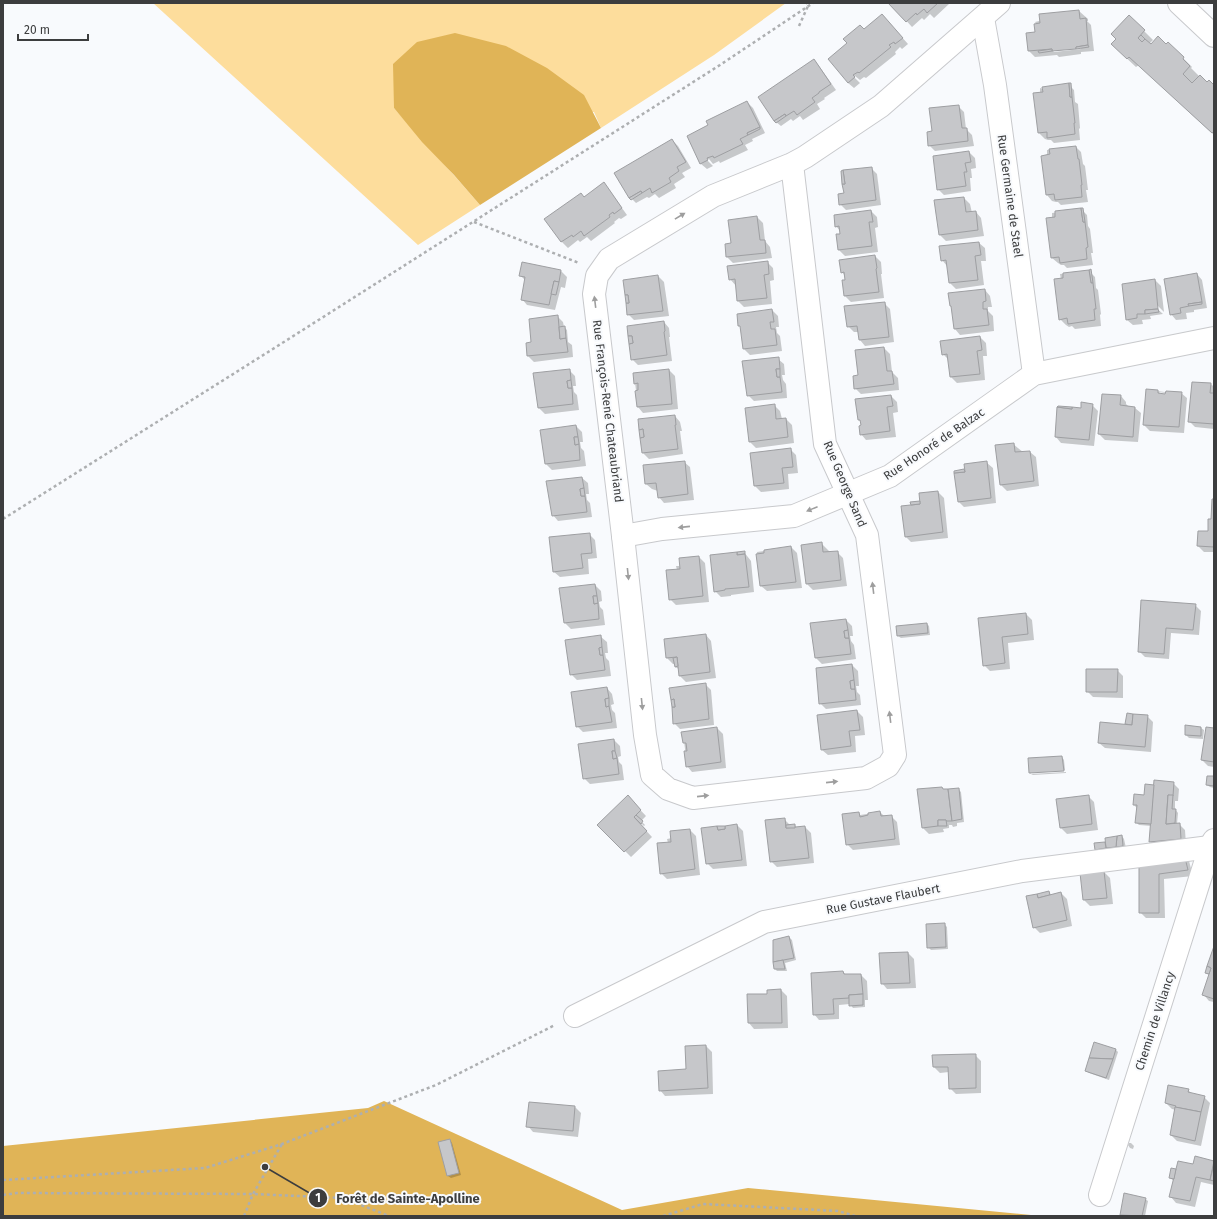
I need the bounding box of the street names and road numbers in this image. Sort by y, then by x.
street label: Rue Germaine de Stael [994,134,1026,259]
street label: Rue François-René Chateaubriand [590,319,626,503]
street label: Rue Honoré de Balzac [881,405,987,483]
street label: Rue George Sand [820,439,870,529]
street label: Rue Gustave Flaubert [825,881,942,917]
street label: Chemin de Villancy [1132,970,1178,1072]

